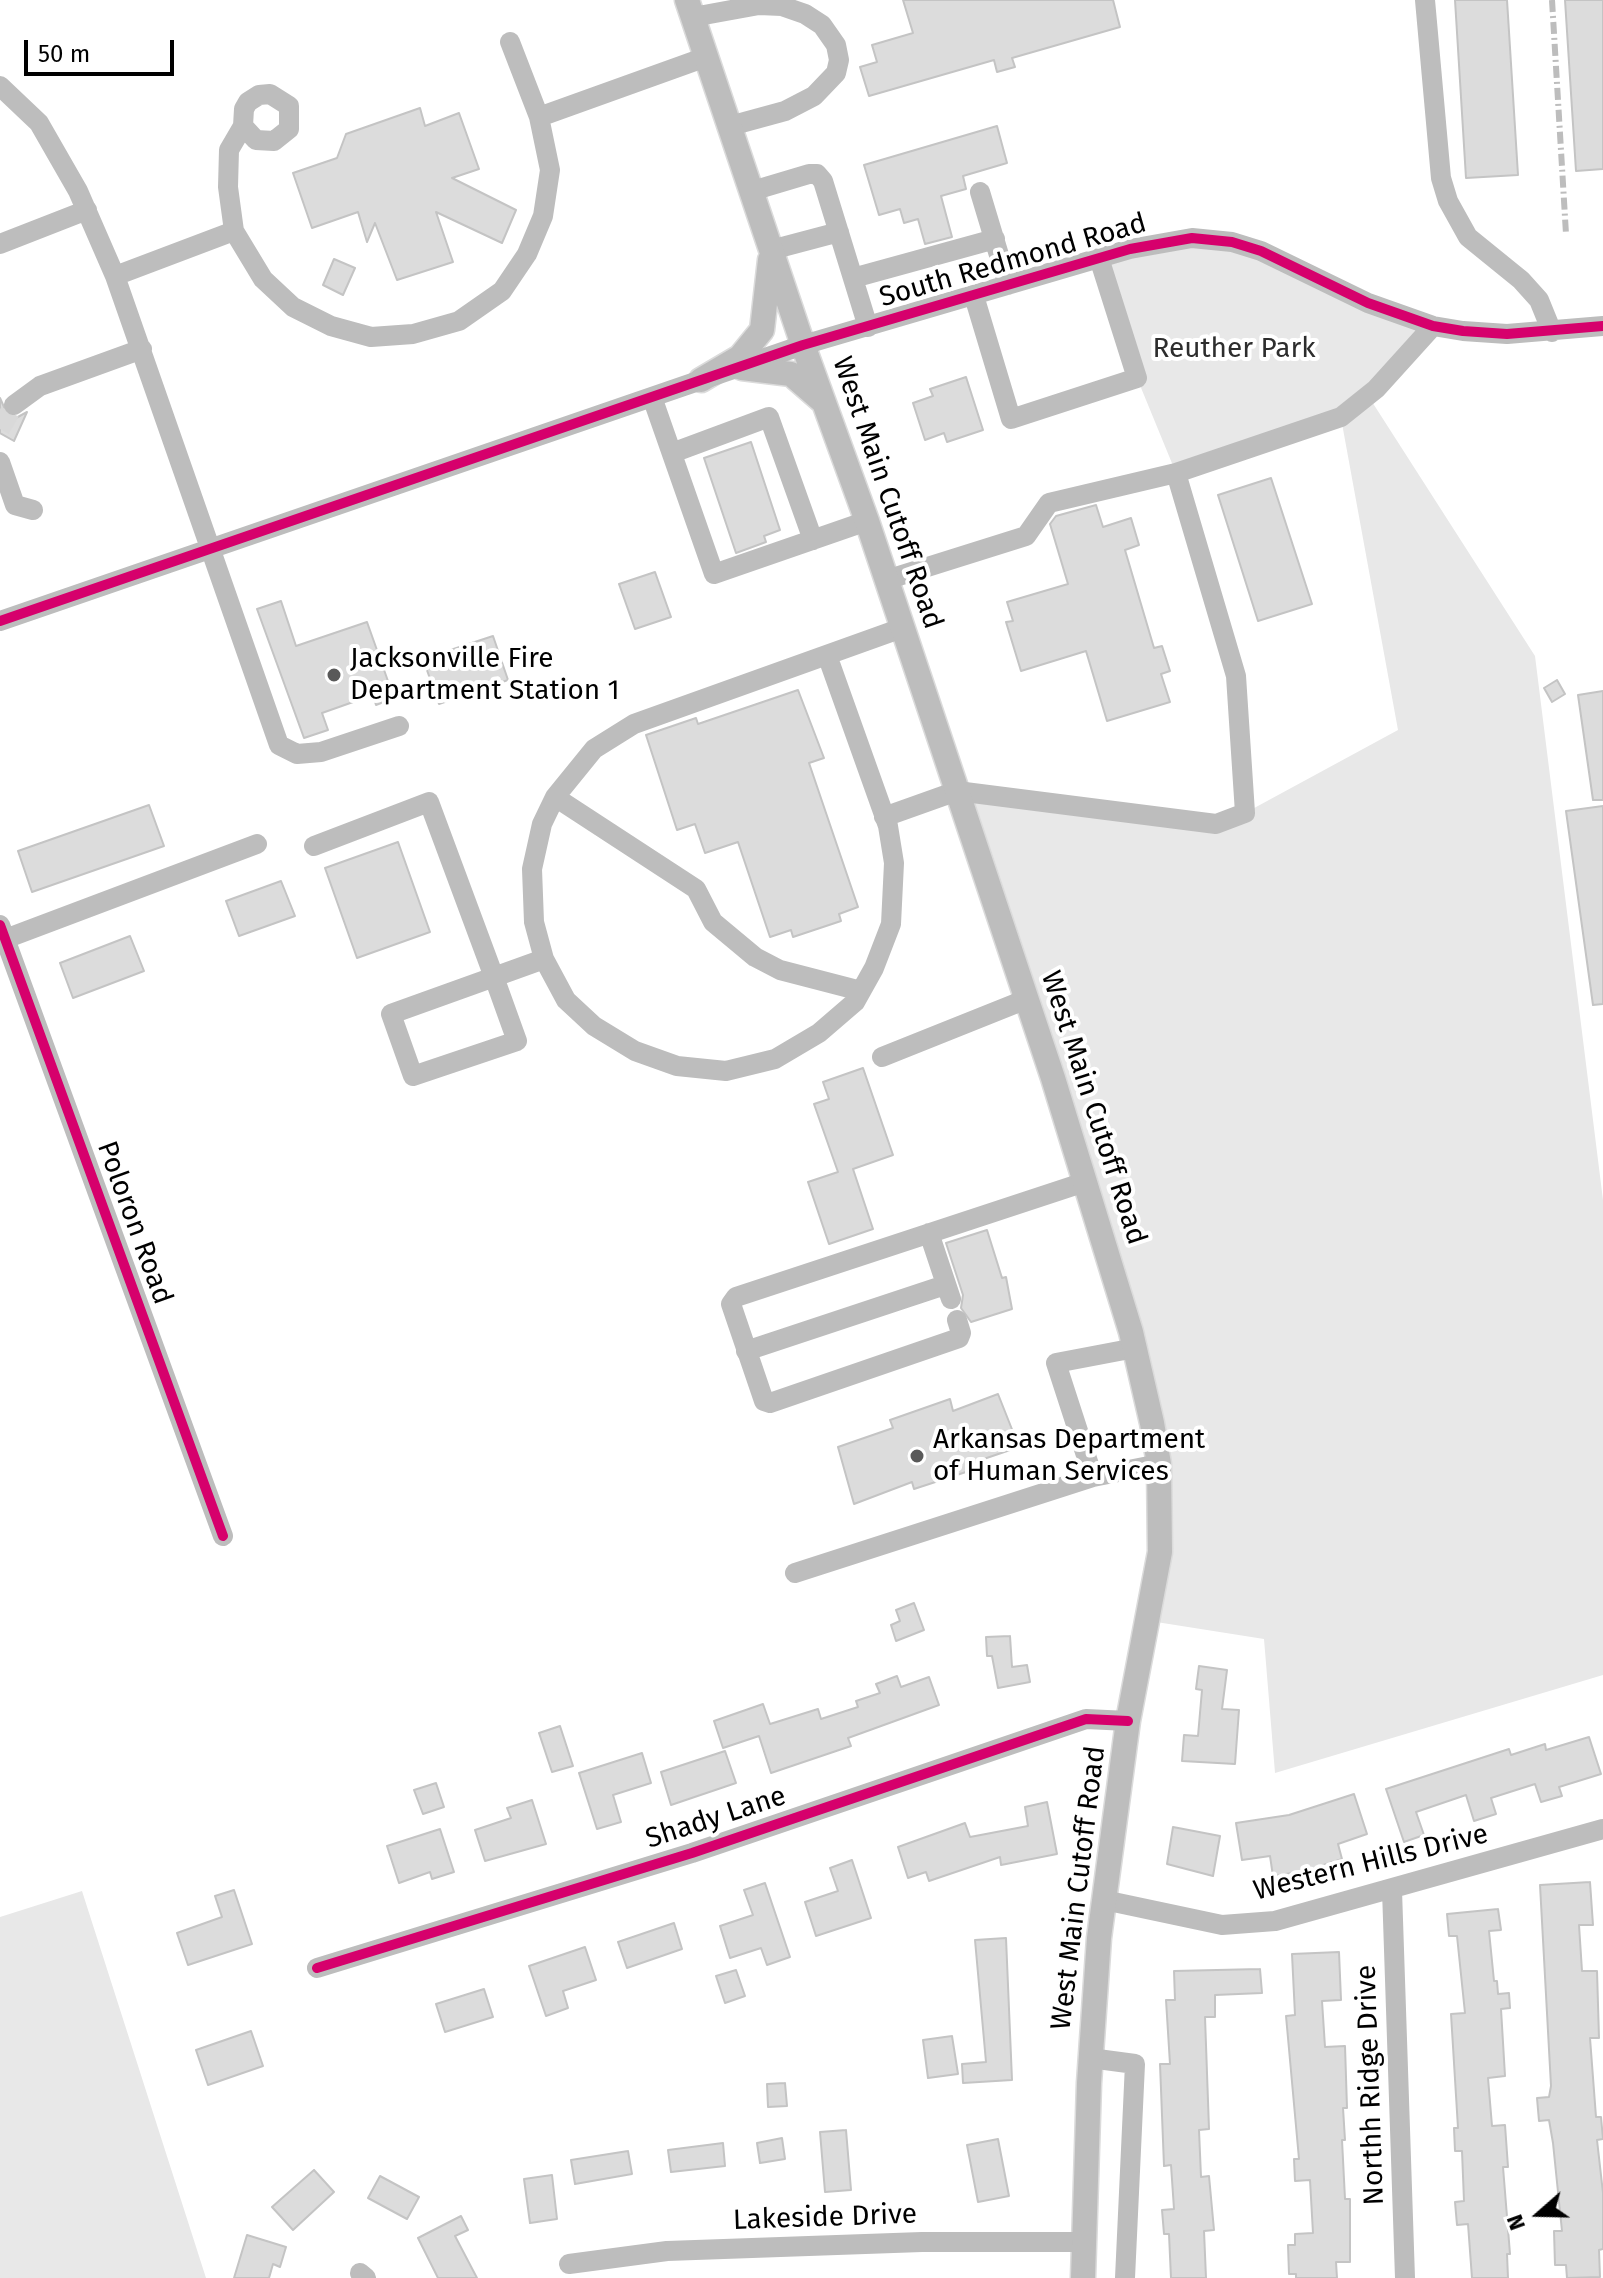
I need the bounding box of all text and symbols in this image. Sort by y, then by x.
scale bar [28,24,178,74]
text: 50 m [38,40,90,68]
street label: South Redmond Road [876,207,1150,315]
park label: Reuther Park [1152,332,1316,366]
street label: West Main Cutoff Road [825,352,949,634]
place label: Jacksonville Fire Department Station 1 [350,642,620,708]
marker: Jacksonville Fire Department Station 1 [325,666,343,684]
street label: West Main Cutoff Road [1033,967,1153,1249]
street label: Poloron Road [89,1137,179,1309]
place label: Arkansas Department of Human Services [933,1423,1205,1489]
marker: Arkansas Department of Human Services [908,1447,926,1465]
street label: West Main Cutoff Road [1045,1744,1113,2032]
street label: Shady Lane [642,1780,790,1856]
street label: Western Hills Drive [1250,1818,1492,1908]
street label: Northh Ridge Drive [1350,1964,1392,2206]
north arrow [1499,2174,1579,2254]
street label: Lakeside Drive [732,2198,918,2238]
text: N [1501,2211,1531,2234]

